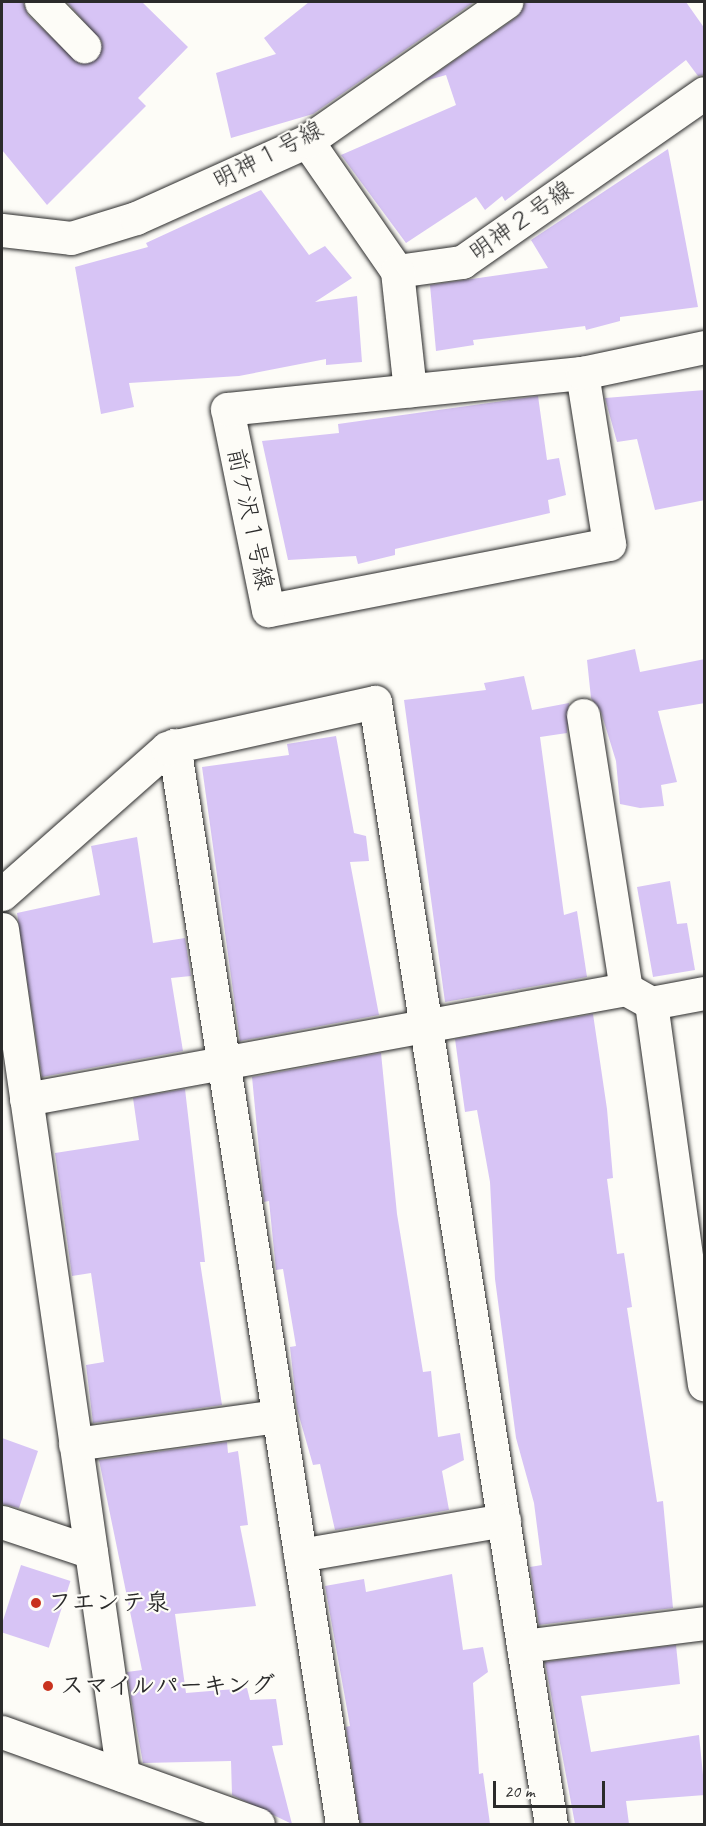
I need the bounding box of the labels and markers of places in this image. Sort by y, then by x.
place label: フエンテ泉 [48,1589,168,1617]
marker: フエンテ泉 [29,1596,43,1610]
place label: スマイルパーキング [60,1672,276,1700]
marker: スマイルパーキング [41,1679,55,1693]

